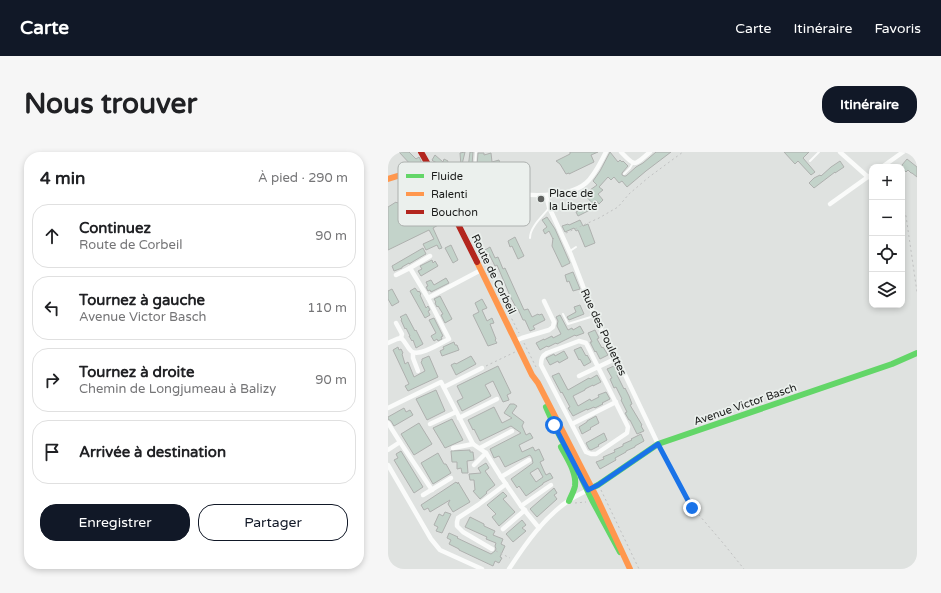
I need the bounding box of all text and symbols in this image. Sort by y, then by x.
text: Carte [20,17,69,39]
text: Carte [735,20,771,37]
text: Itinéraire [793,20,852,37]
text: Favoris [874,20,921,37]
button: Itinéraire [822,86,917,123]
text: Nous trouver [24,87,197,121]
legend [398,162,530,226]
map controls [869,164,905,308]
button: + [869,164,905,200]
text: 4 min [40,168,85,189]
text: À pied · 290 m [258,170,348,186]
text: Fluide [431,170,463,183]
place label: Place de la Liberté [549,187,598,213]
text: Ralenti [431,188,468,201]
marker: Place de la Liberté [536,194,546,204]
button: − [869,200,905,236]
text: Bouchon [431,206,478,219]
text: Continuez [79,219,151,237]
icon: ahead [41,225,63,247]
text: 90 m [315,228,347,244]
street label: Route de Corbeil [469,232,519,316]
button: locate [869,236,905,272]
text: Route de Corbeil [79,237,182,253]
button: layers [869,272,905,308]
street label: Rue des Poulettes [578,287,629,378]
text: Tournez à gauche [79,291,205,309]
icon: left [41,297,63,319]
text: 110 m [307,300,347,316]
text: Avenue Victor Basch [79,309,207,325]
text: Tournez à droite [79,363,194,381]
icon: right [41,369,63,391]
text: 90 m [315,372,347,388]
text: Chemin de Longjumeau à Balizy [79,381,276,397]
street label: Avenue Victor Basch [692,381,798,428]
route start [545,416,563,434]
icon: arrive [41,441,63,463]
text: Arrivée à destination [79,443,226,461]
route end [683,499,701,517]
button: Enregistrer [40,504,190,541]
button: Partager [198,504,348,541]

